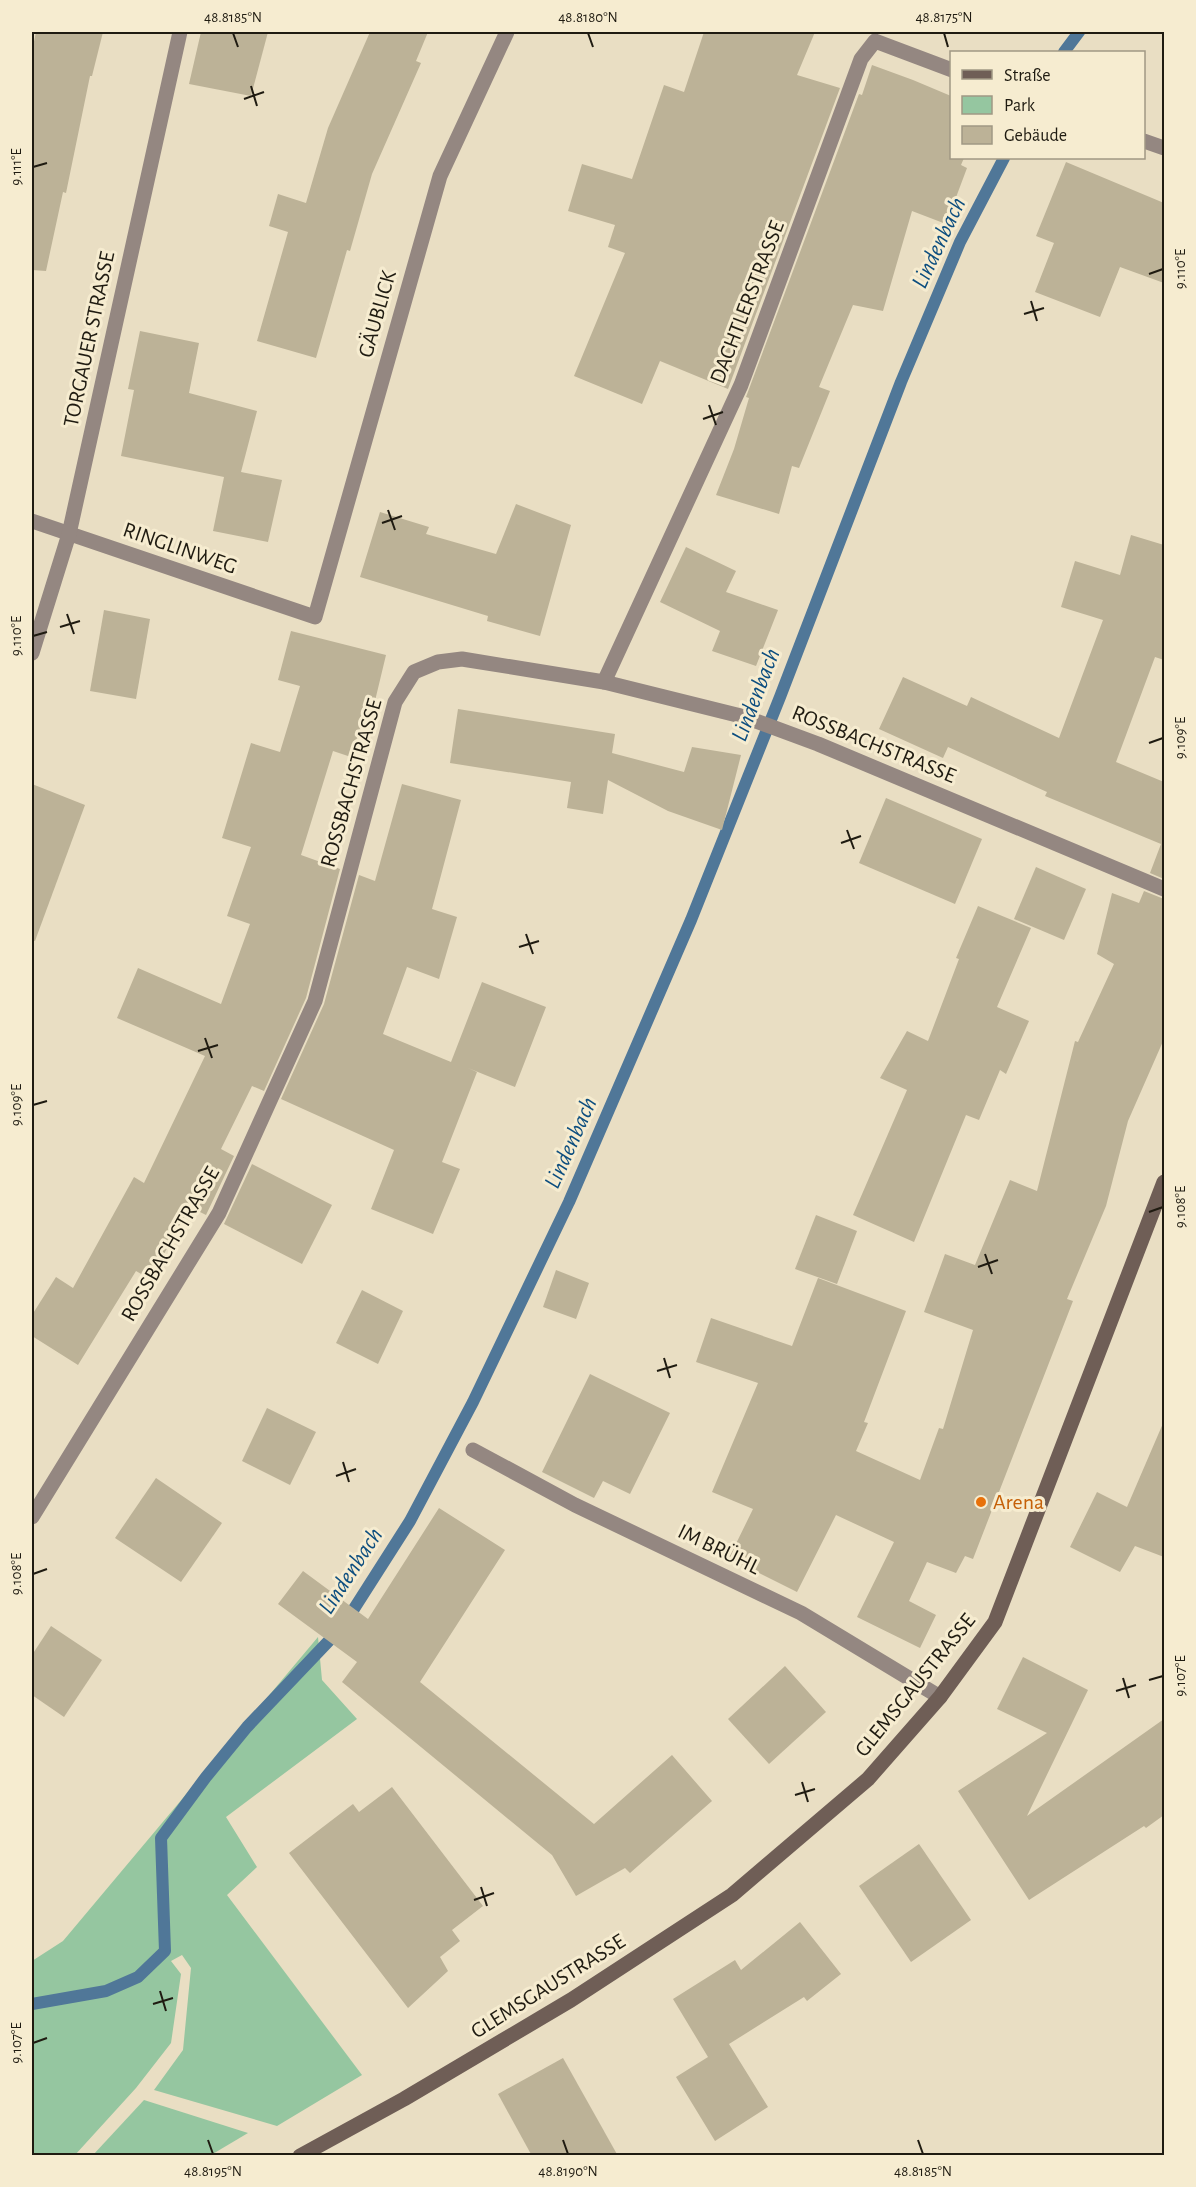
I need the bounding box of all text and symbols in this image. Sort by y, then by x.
text: 48.8185°N [204,10,262,25]
text: 48.8180°N [558,10,618,25]
text: 48.8175°N [915,10,973,25]
legend [950,51,1145,159]
text: Straße [1004,67,1050,85]
text: Park [1004,97,1036,115]
text: Gebäude [1004,127,1067,145]
text: 9.111°E [9,148,24,186]
water label: Lindenbach [908,194,970,292]
street label: DACHTLERSTRASSE [706,217,788,386]
street label: TORGAUER STRASSE [60,249,118,429]
text: 9.110°E [1173,249,1188,289]
street label: GÄUBLICK [354,267,400,360]
street label: RINGLINWEG [120,518,240,578]
text: 9.110°E [9,616,24,656]
water label: Lindenbach [727,645,785,745]
street label: ROSSBACHSTRASSE [316,696,386,870]
street label: ROSSBACHSTRASSE [789,701,959,787]
text: 9.109°E [1173,717,1188,759]
text: 9.109°E [9,1084,24,1126]
water label: Lindenbach [540,1094,602,1192]
street label: ROSSBACHSTRASSE [117,1163,223,1325]
text: 9.108°E [1173,1186,1188,1228]
place label: Arena [993,1491,1044,1513]
marker: Arena [974,1495,988,1509]
street label: IM BRÜHL [674,1520,764,1579]
water label: Lindenbach [314,1524,388,1618]
text: 9.108°E [9,1553,24,1595]
street label: GLEMSGAUSTRASSE [851,1609,980,1761]
text: 9.107°E [1173,1655,1188,1697]
street label: GLEMSGAUSTRASSE [467,1930,629,2042]
text: 9.107°E [9,2022,24,2064]
text: 48.8195°N [184,2164,242,2179]
text: 48.8190°N [538,2164,598,2179]
text: 48.8185°N [894,2164,952,2179]

